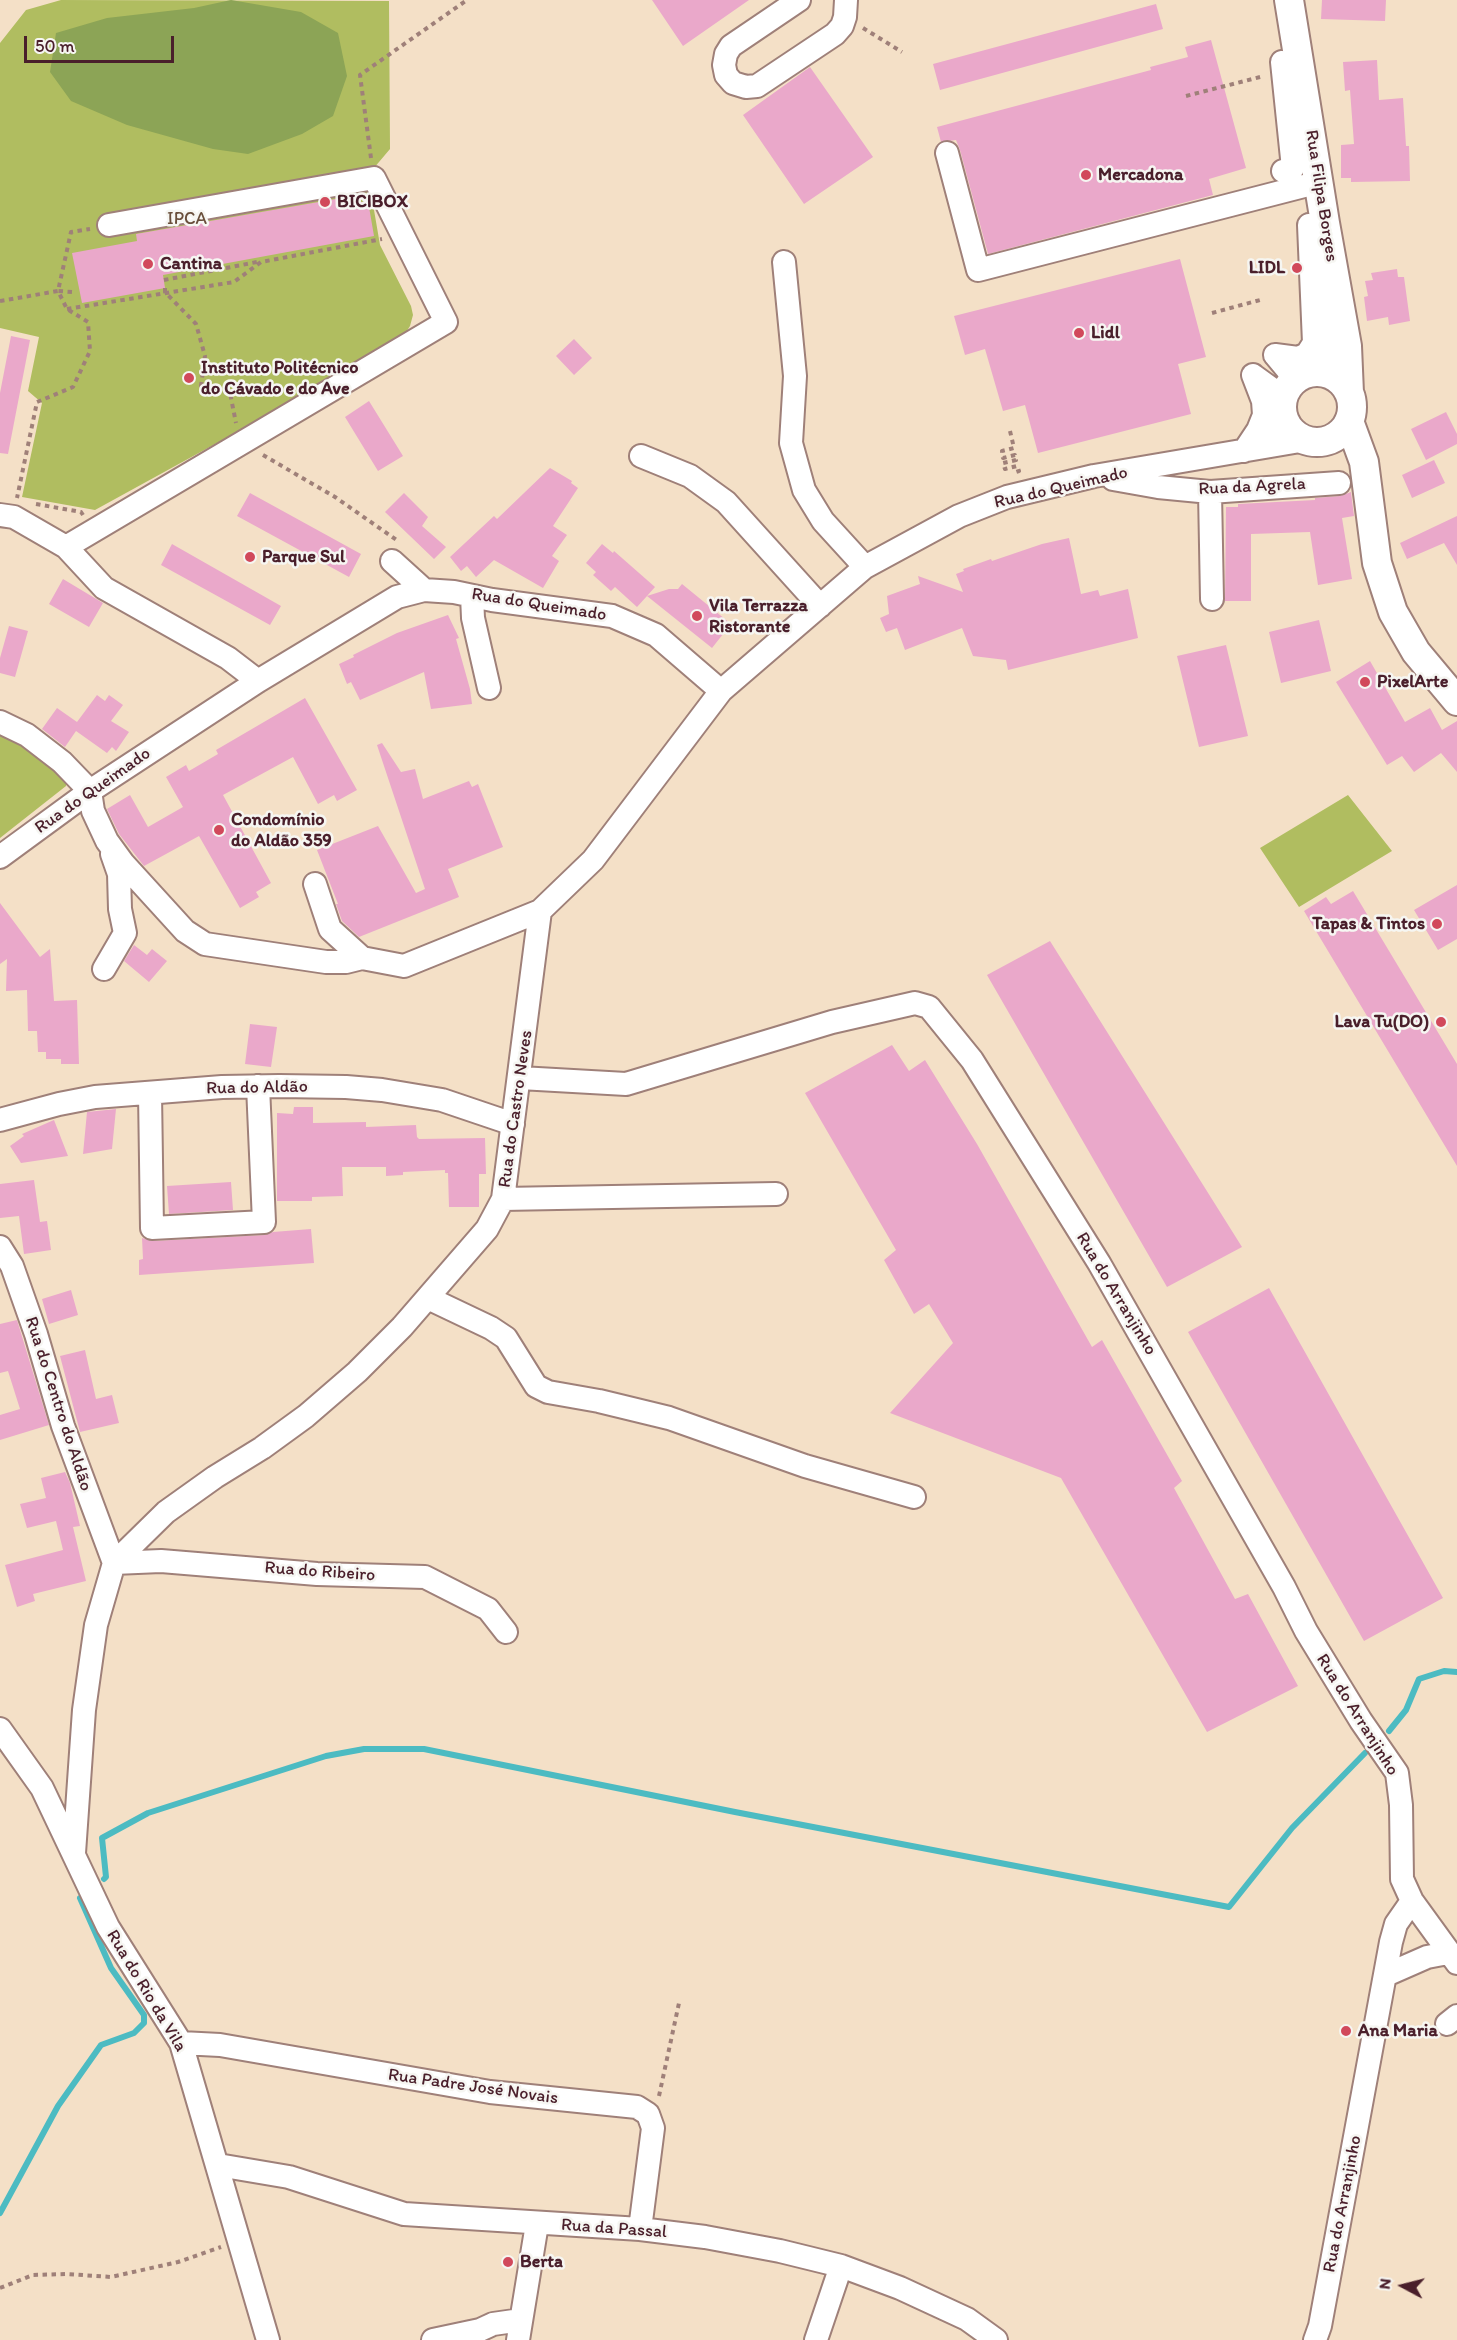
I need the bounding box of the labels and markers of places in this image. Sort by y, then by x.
place label: Mercadona [1098,164,1183,186]
marker: Mercadona [1079,168,1093,182]
place label: BICIBOX [337,191,408,213]
marker: BICIBOX [318,195,332,209]
place label: Cantina [160,253,222,275]
marker: Cantina [141,257,155,271]
place label: LIDL [1249,257,1285,279]
marker: LIDL [1290,261,1304,275]
place label: Lidl [1091,322,1120,344]
marker: Lidl [1072,326,1086,340]
place label: Instituto Politécnico do Cávado e do Ave [201,357,358,400]
marker: Instituto Politécnico do Cávado e do Ave [182,371,196,385]
place label: Parque Sul [262,546,345,568]
marker: Parque Sul [243,550,257,564]
place label: Vila Terrazza Ristorante [709,595,808,638]
marker: Vila Terrazza Ristorante [690,609,704,623]
place label: PixelArte [1377,671,1449,693]
marker: PixelArte [1358,675,1372,689]
place label: Condomínio do Aldão 359 [231,809,332,852]
marker: Condomínio do Aldão 359 [212,823,226,837]
place label: Tapas & Tintos [1312,913,1425,935]
marker: Tapas & Tintos [1430,917,1444,931]
place label: Lava Tu(DO) [1334,1011,1429,1033]
marker: Lava Tu(DO) [1434,1015,1448,1029]
place label: Ana Maria [1358,2020,1438,2042]
marker: Ana Maria [1339,2024,1353,2038]
place label: Berta [520,2251,563,2273]
marker: Berta [501,2255,515,2269]

